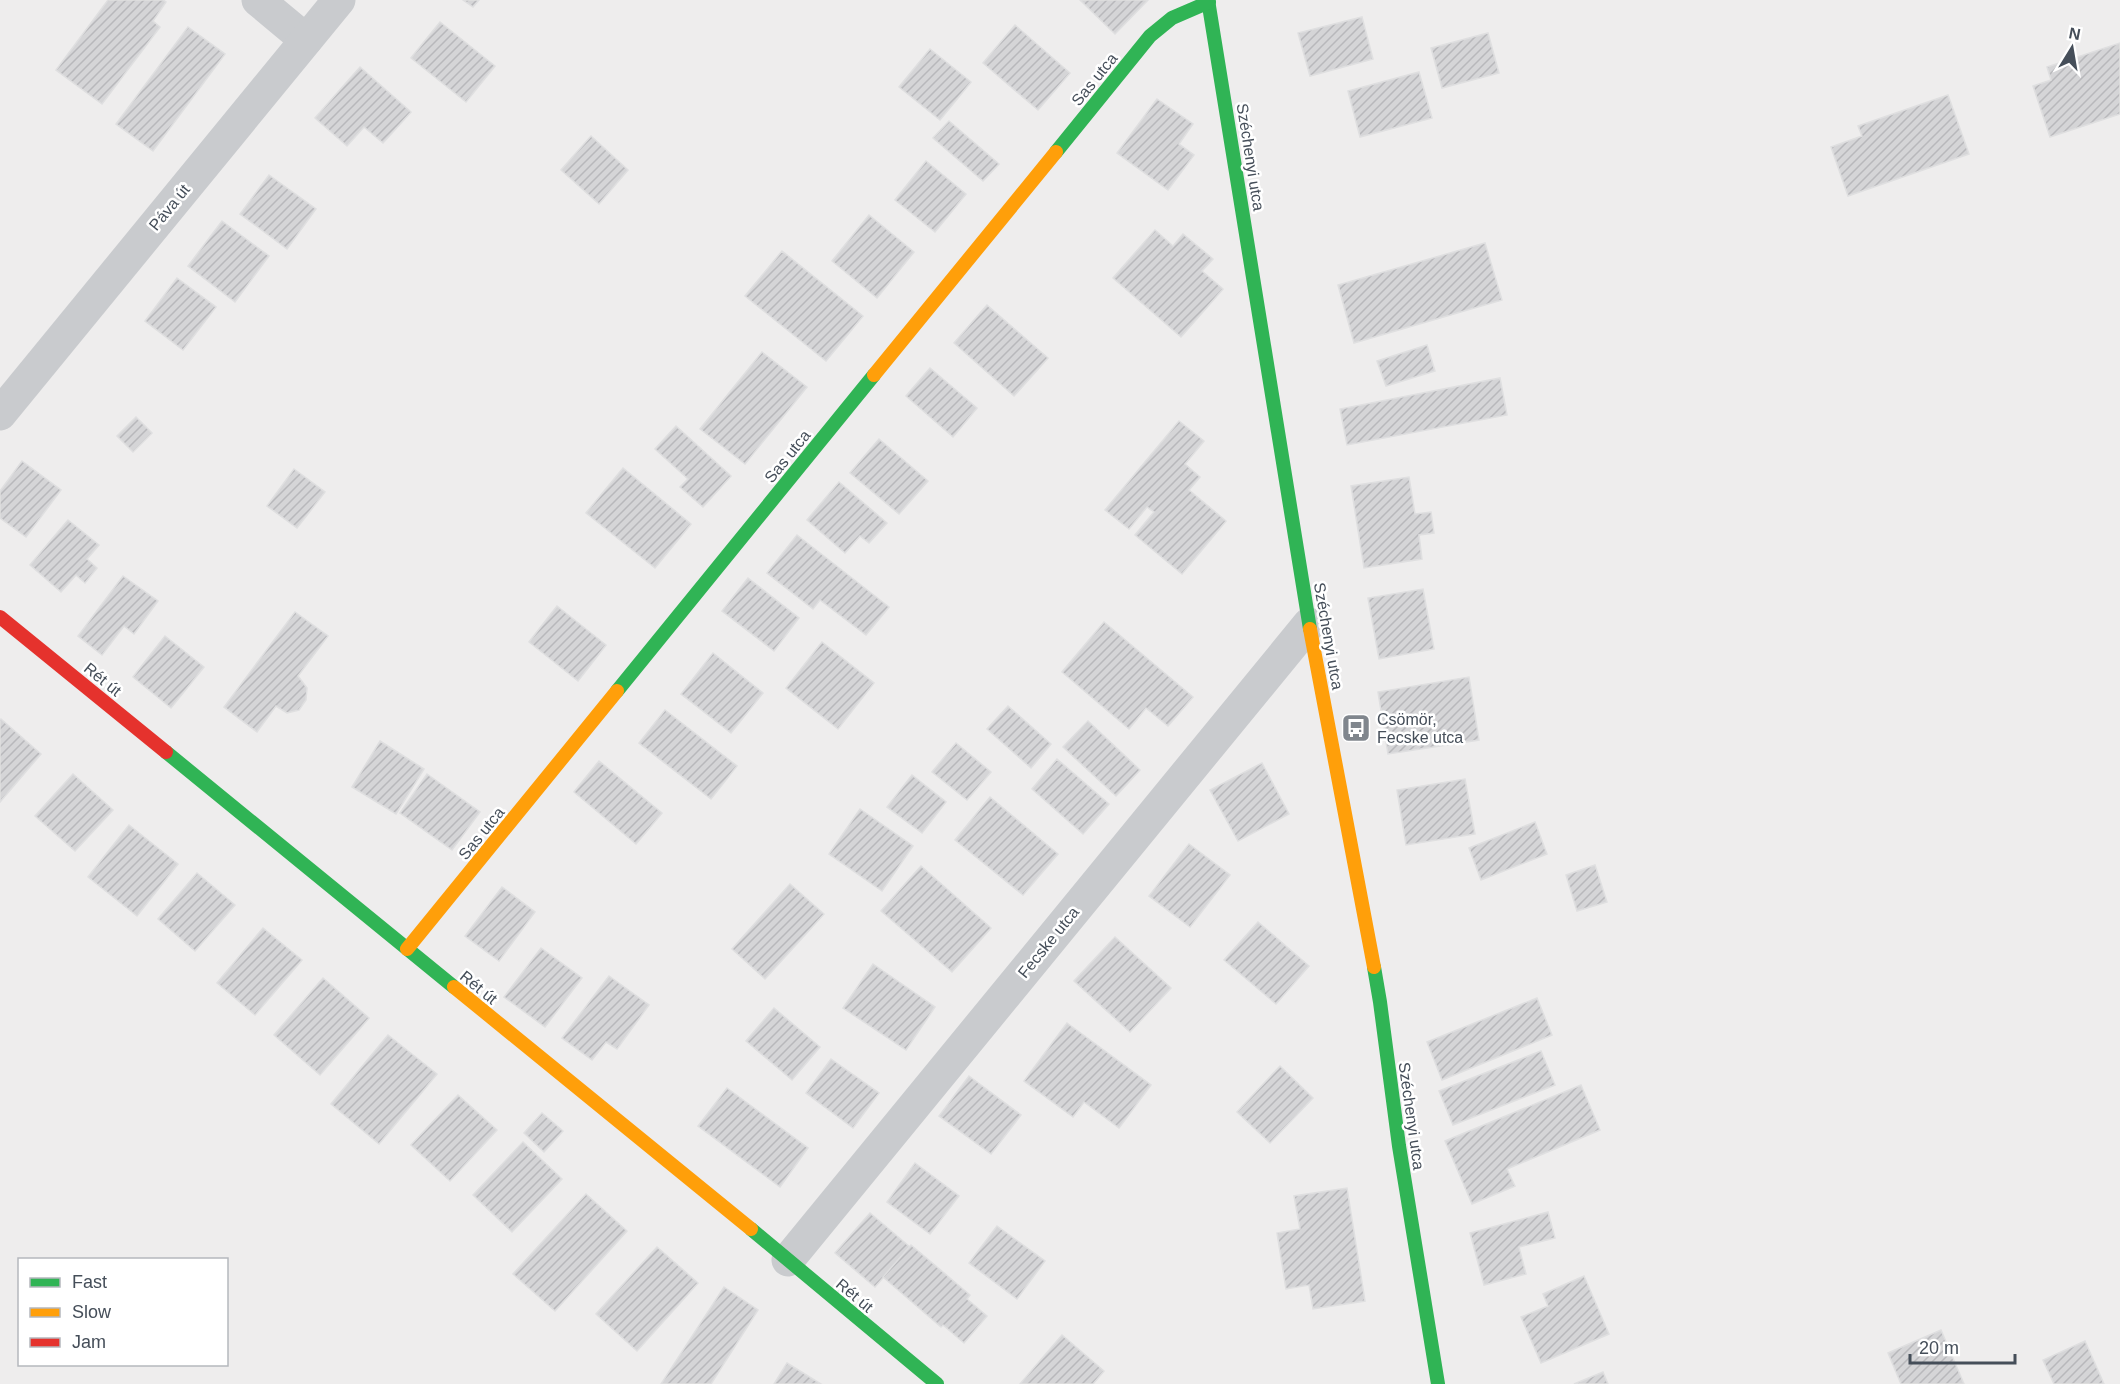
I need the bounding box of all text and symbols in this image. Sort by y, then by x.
north arrow [2042,18,2102,78]
text: N [2067,24,2082,43]
street label: Sas utca [1068,50,1121,109]
street label: Széchenyi utca [1234,102,1267,212]
street label: Páva út [146,180,193,234]
street label: Sas utca [761,427,814,486]
street label: Széchenyi utca [1311,581,1346,691]
street label: Rét út [81,659,125,700]
place label: Csömör, Fecske utca [1377,711,1463,746]
bus stop icon: Csömör, Fecske utca [1340,712,1372,744]
street label: Sas utca [455,804,508,863]
street label: Fecske utca [1015,903,1082,981]
street label: Rét út [457,967,501,1008]
street label: Széchenyi utca [1396,1061,1427,1171]
legend [18,1258,228,1366]
text: Fast [72,1272,107,1292]
street label: Rét út [833,1275,877,1316]
text: Slow [72,1302,112,1322]
scale bar [1910,1327,2015,1365]
text: Jam [72,1332,106,1352]
text: 20 m [1919,1338,1959,1358]

